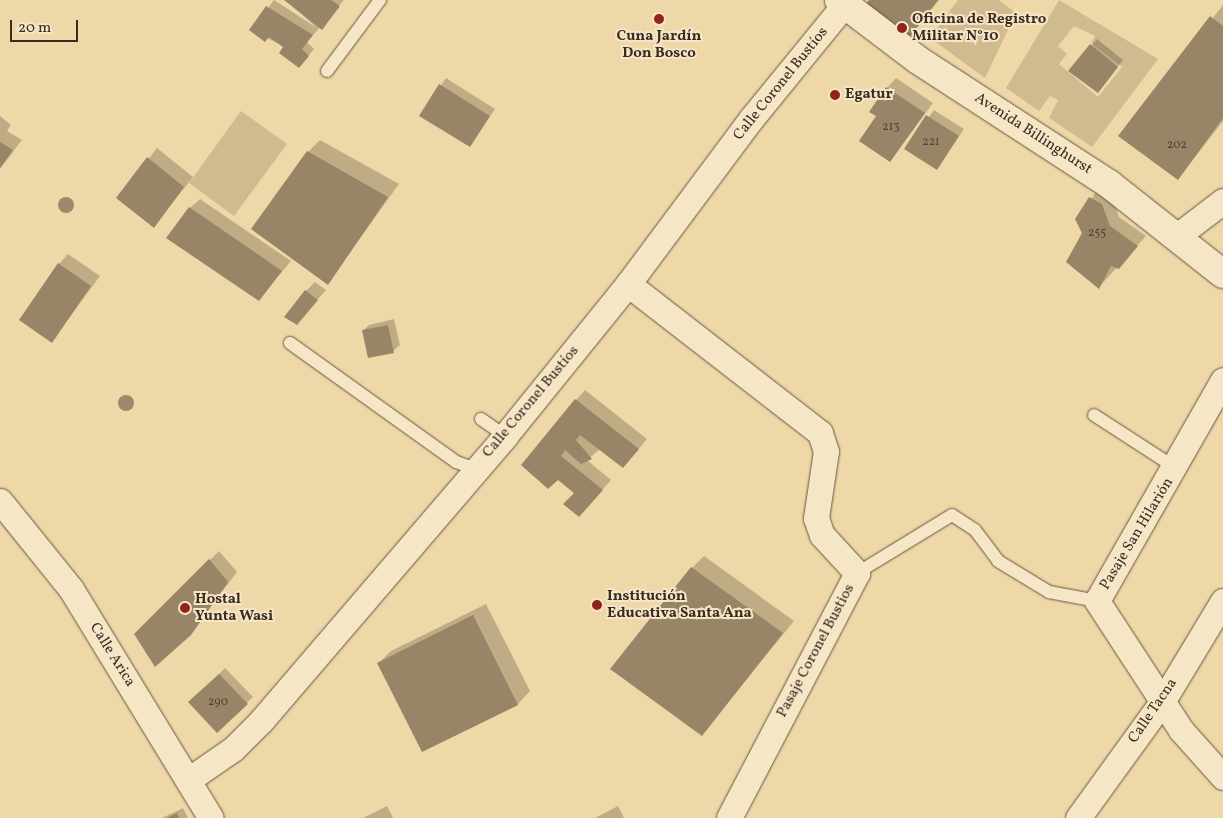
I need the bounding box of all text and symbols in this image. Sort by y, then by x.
scale bar [12,10,80,42]
place label: Oficina de Registro Militar N°10 [912,10,1046,45]
marker: Cuna Jardín Don Bosco [653,13,665,25]
text: 20 m [18,18,51,39]
marker: Oficina de Registro Militar N°10 [896,22,908,34]
street label: Calle Coronel Bustíos [730,24,832,144]
place label: Cuna Jardín Don Bosco [617,27,701,62]
place label: Egatur [845,86,893,104]
marker: Egatur [829,89,841,101]
street label: Avenida Billinghurst [971,89,1095,179]
house number: 213 [882,121,900,135]
house number: 221 [922,136,940,150]
house number: 202 [1167,139,1187,153]
house number: 255 [1088,227,1106,241]
street label: Calle Coronel Bustíos [479,342,583,462]
street label: Pasaje San Hilarión [1096,475,1178,593]
street label: Pasaje Coronel Bustios [773,581,859,721]
place label: Institución Educativa Santa Ana [607,587,752,622]
place label: Hostal Yunta Wasi [195,590,273,625]
marker: Institución Educativa Santa Ana [591,599,603,611]
marker: Hostal Yunta Wasi [179,602,191,614]
street label: Calle Arica [85,620,139,690]
street label: Calle Tacna [1125,675,1181,747]
house number: 290 [208,696,228,710]

